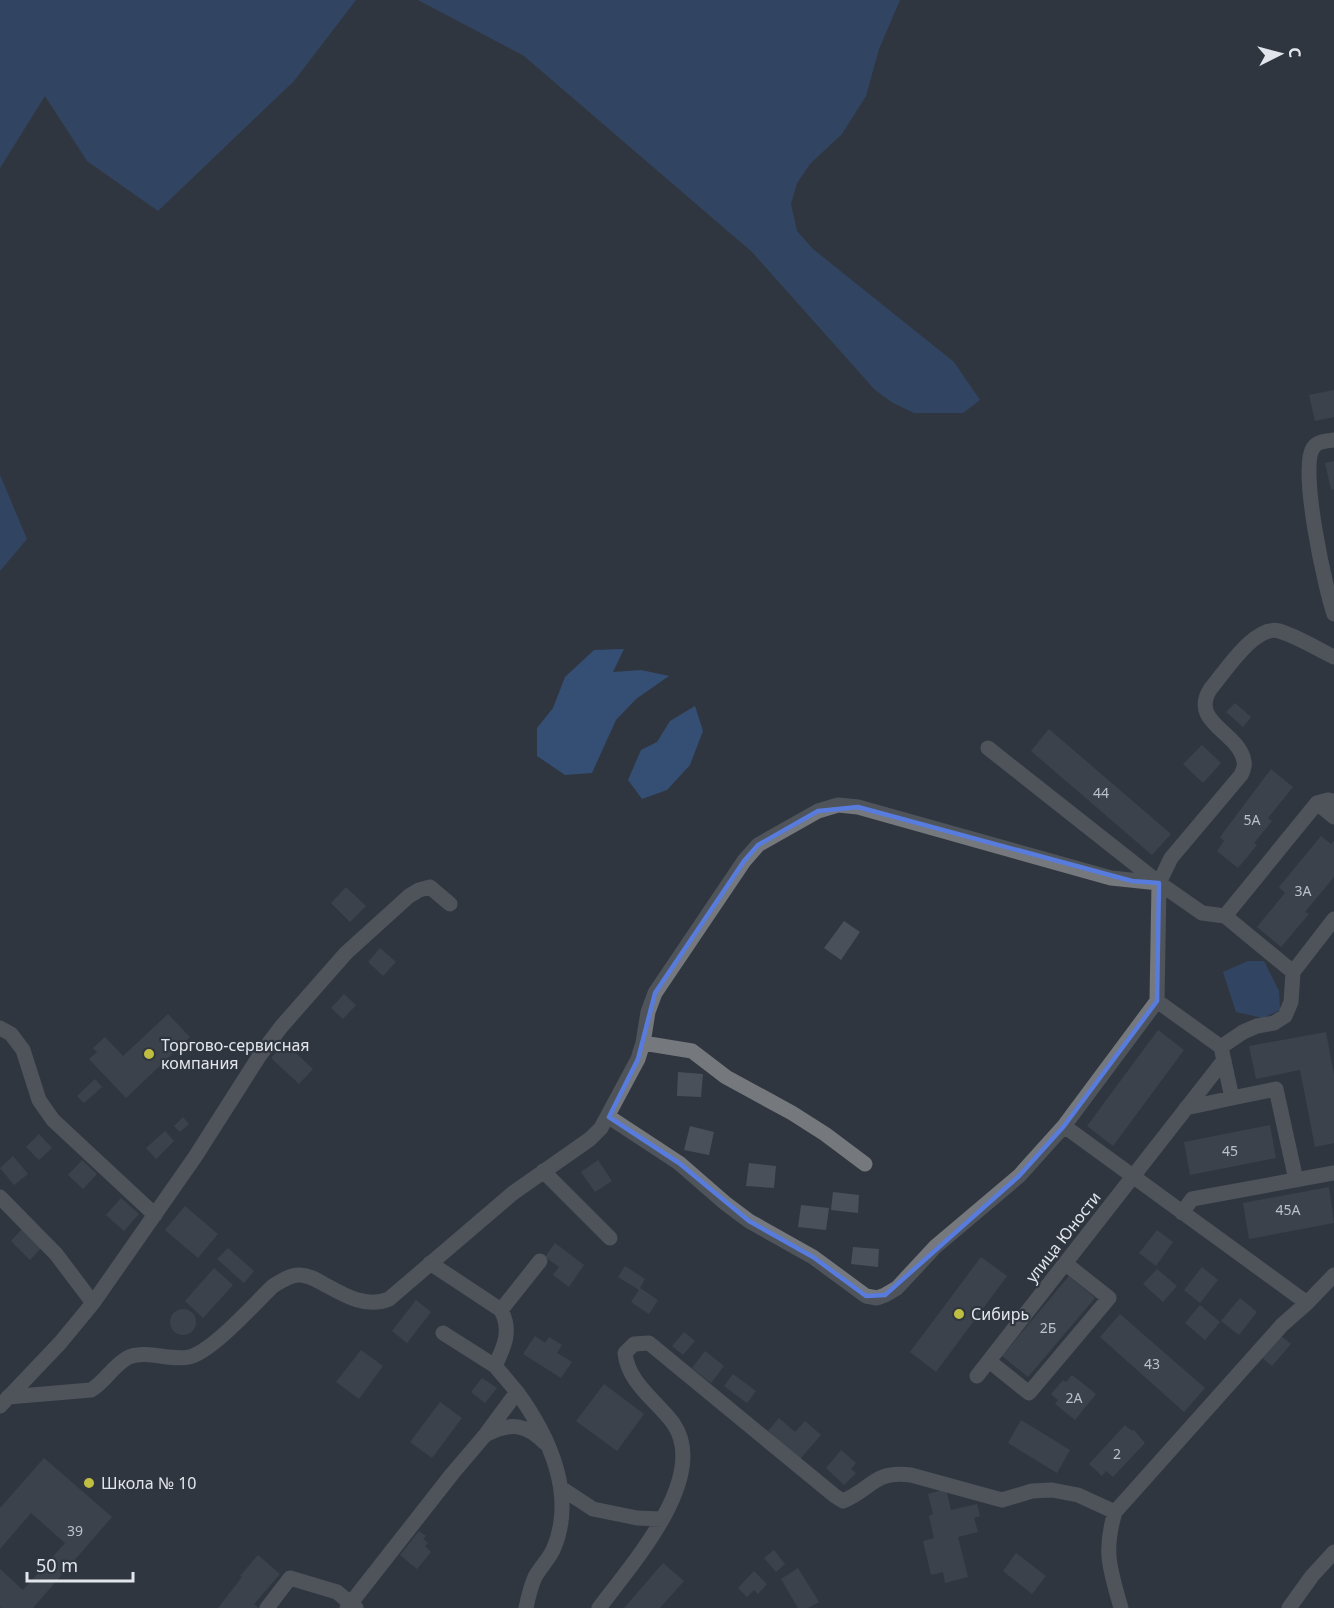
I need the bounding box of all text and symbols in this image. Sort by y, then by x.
north arrow [1250,24,1310,84]
text: С [1283,46,1306,59]
house number: 44 [1093,783,1109,802]
house number: 5А [1244,810,1261,829]
house number: 3А [1295,881,1312,900]
place label: Торгово-сервисная компания [161,1034,310,1074]
marker: Торгово-сервисная компания [142,1047,156,1061]
house number: 45 [1222,1141,1238,1160]
street label: улица Юности [1020,1187,1106,1287]
house number: 45А [1276,1200,1301,1219]
place label: Сибирь [971,1303,1029,1325]
marker: Сибирь [952,1307,966,1321]
house number: 2Б [1040,1318,1056,1337]
house number: 43 [1144,1354,1160,1373]
house number: 2А [1066,1388,1083,1407]
house number: 2 [1113,1444,1121,1463]
place label: Школа № 10 [101,1472,196,1494]
marker: Школа № 10 [82,1476,96,1490]
house number: 39 [67,1521,83,1540]
scale bar [27,1545,134,1583]
text: 50 m [36,1553,78,1577]

